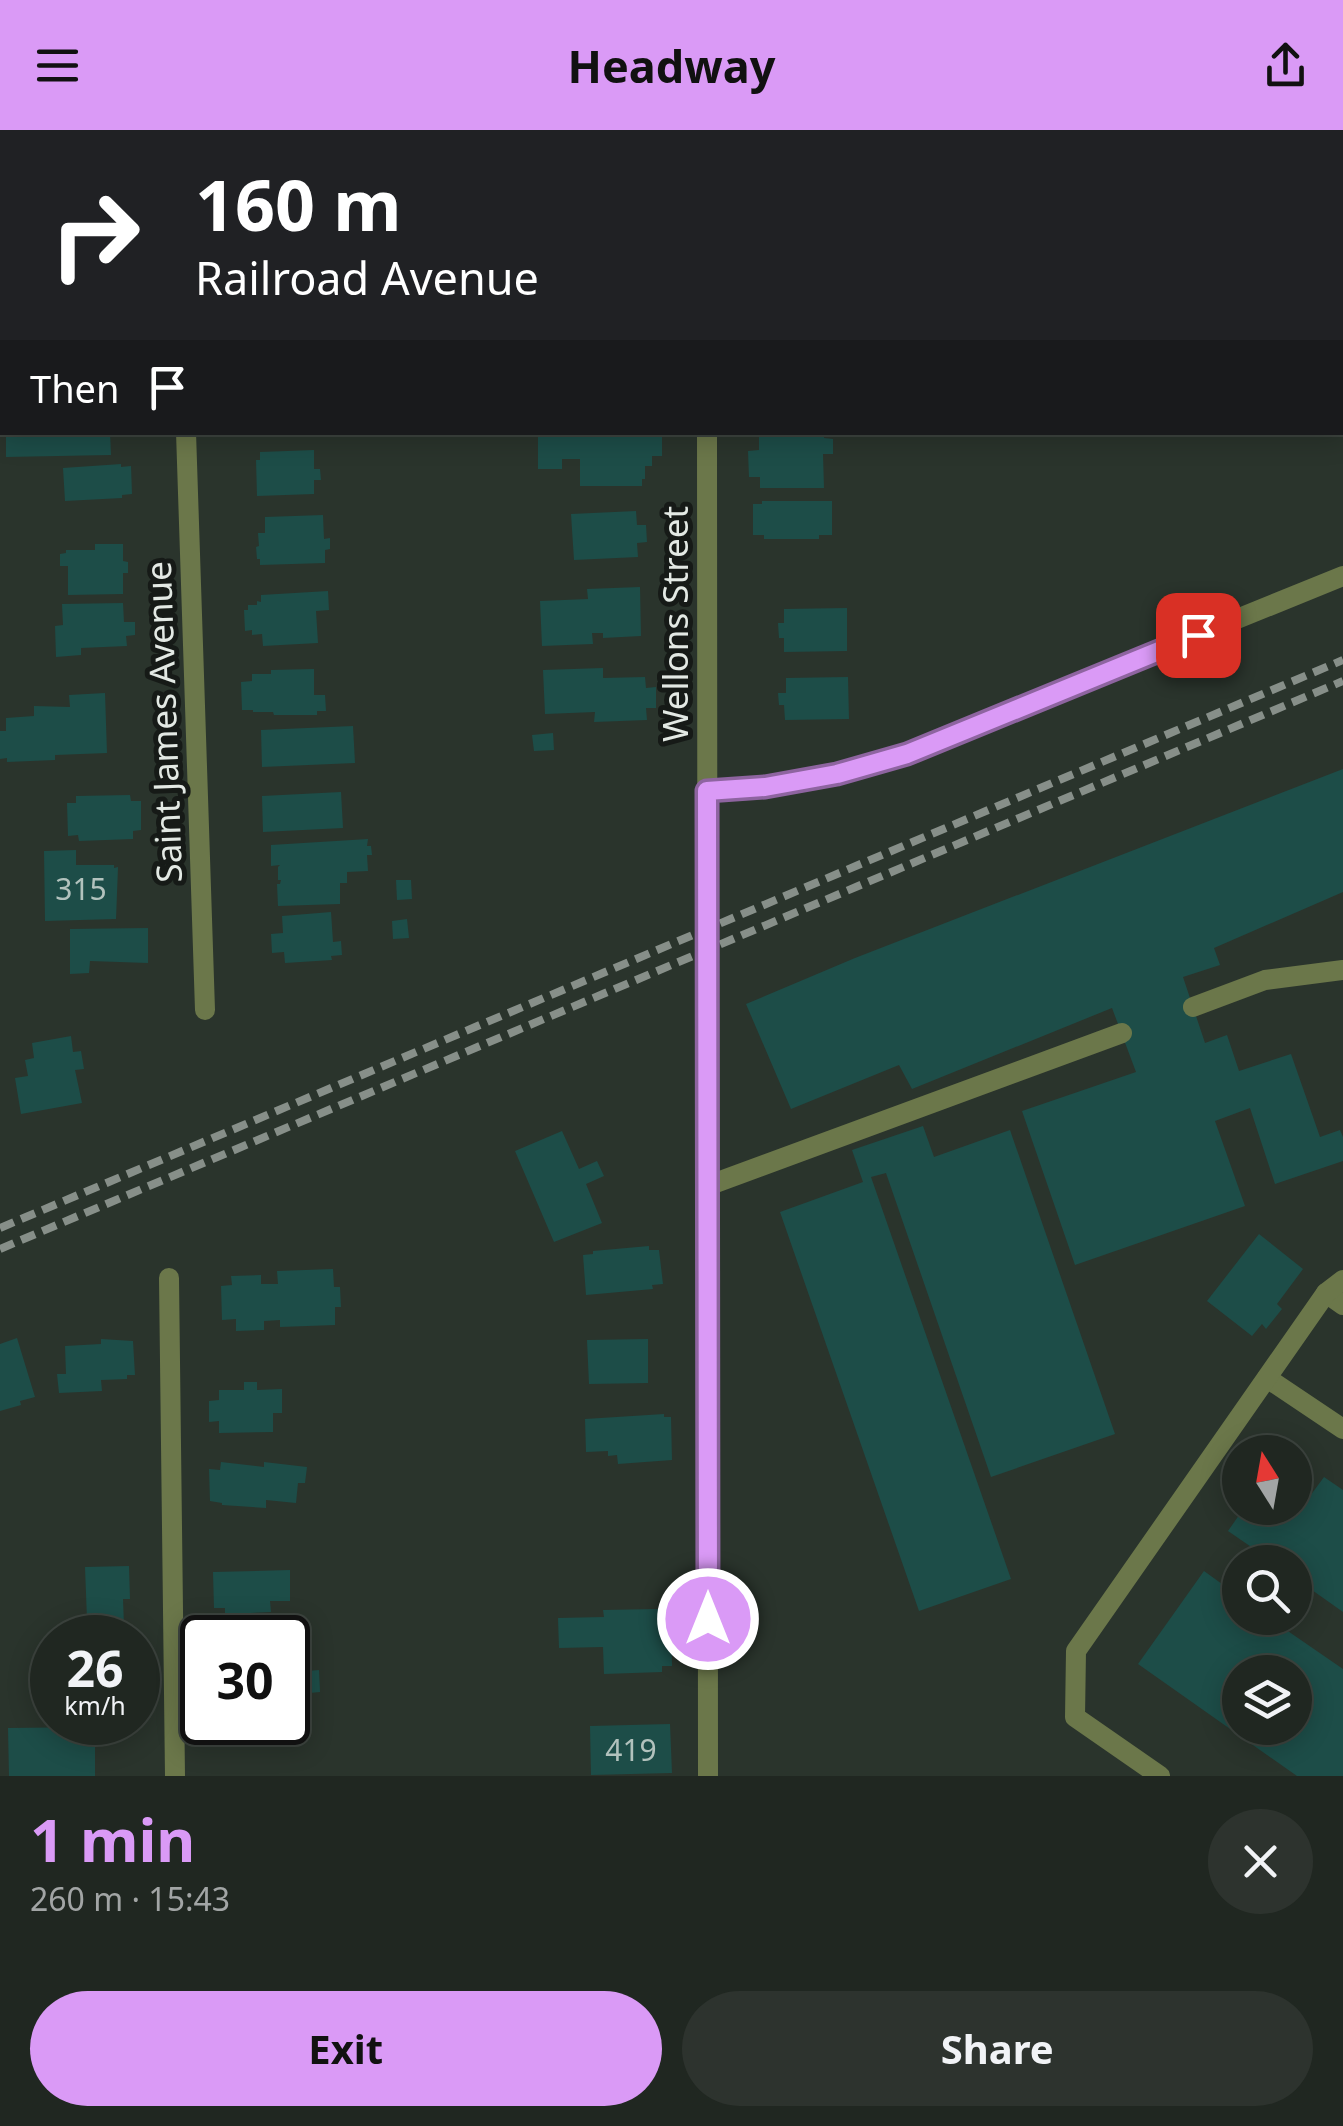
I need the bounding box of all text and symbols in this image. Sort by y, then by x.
text: Headway [568,35,775,96]
icon: menu [30,38,85,93]
icon: share [1258,38,1313,93]
text: 160 m [195,156,402,252]
icon: right [30,170,160,300]
text: Railroad Avenue [195,247,539,308]
icon: arrive [140,360,195,415]
text: Then [30,362,120,414]
street label: Wellons Street [651,506,698,742]
street label: Saint James Avenue [134,560,192,884]
pin [1156,593,1241,678]
icon: arrive [1171,608,1226,663]
house number: 315 [55,868,107,909]
north arrow [1222,1435,1312,1525]
map controls [1222,1435,1312,1745]
button: search [1222,1545,1312,1635]
position arrow [656,1567,760,1671]
speed limit sign: 30 [180,1615,310,1745]
text: 26 [66,1634,124,1702]
button: layers [1222,1655,1312,1745]
text: km/h [64,1688,126,1722]
house number: 419 [605,1729,657,1770]
text: 1 min [30,1798,195,1880]
button: close [1208,1809,1313,1914]
text: 260 m · 15:43 [30,1877,230,1920]
button: Exit [30,1991,662,2106]
button: Share [682,1991,1313,2106]

